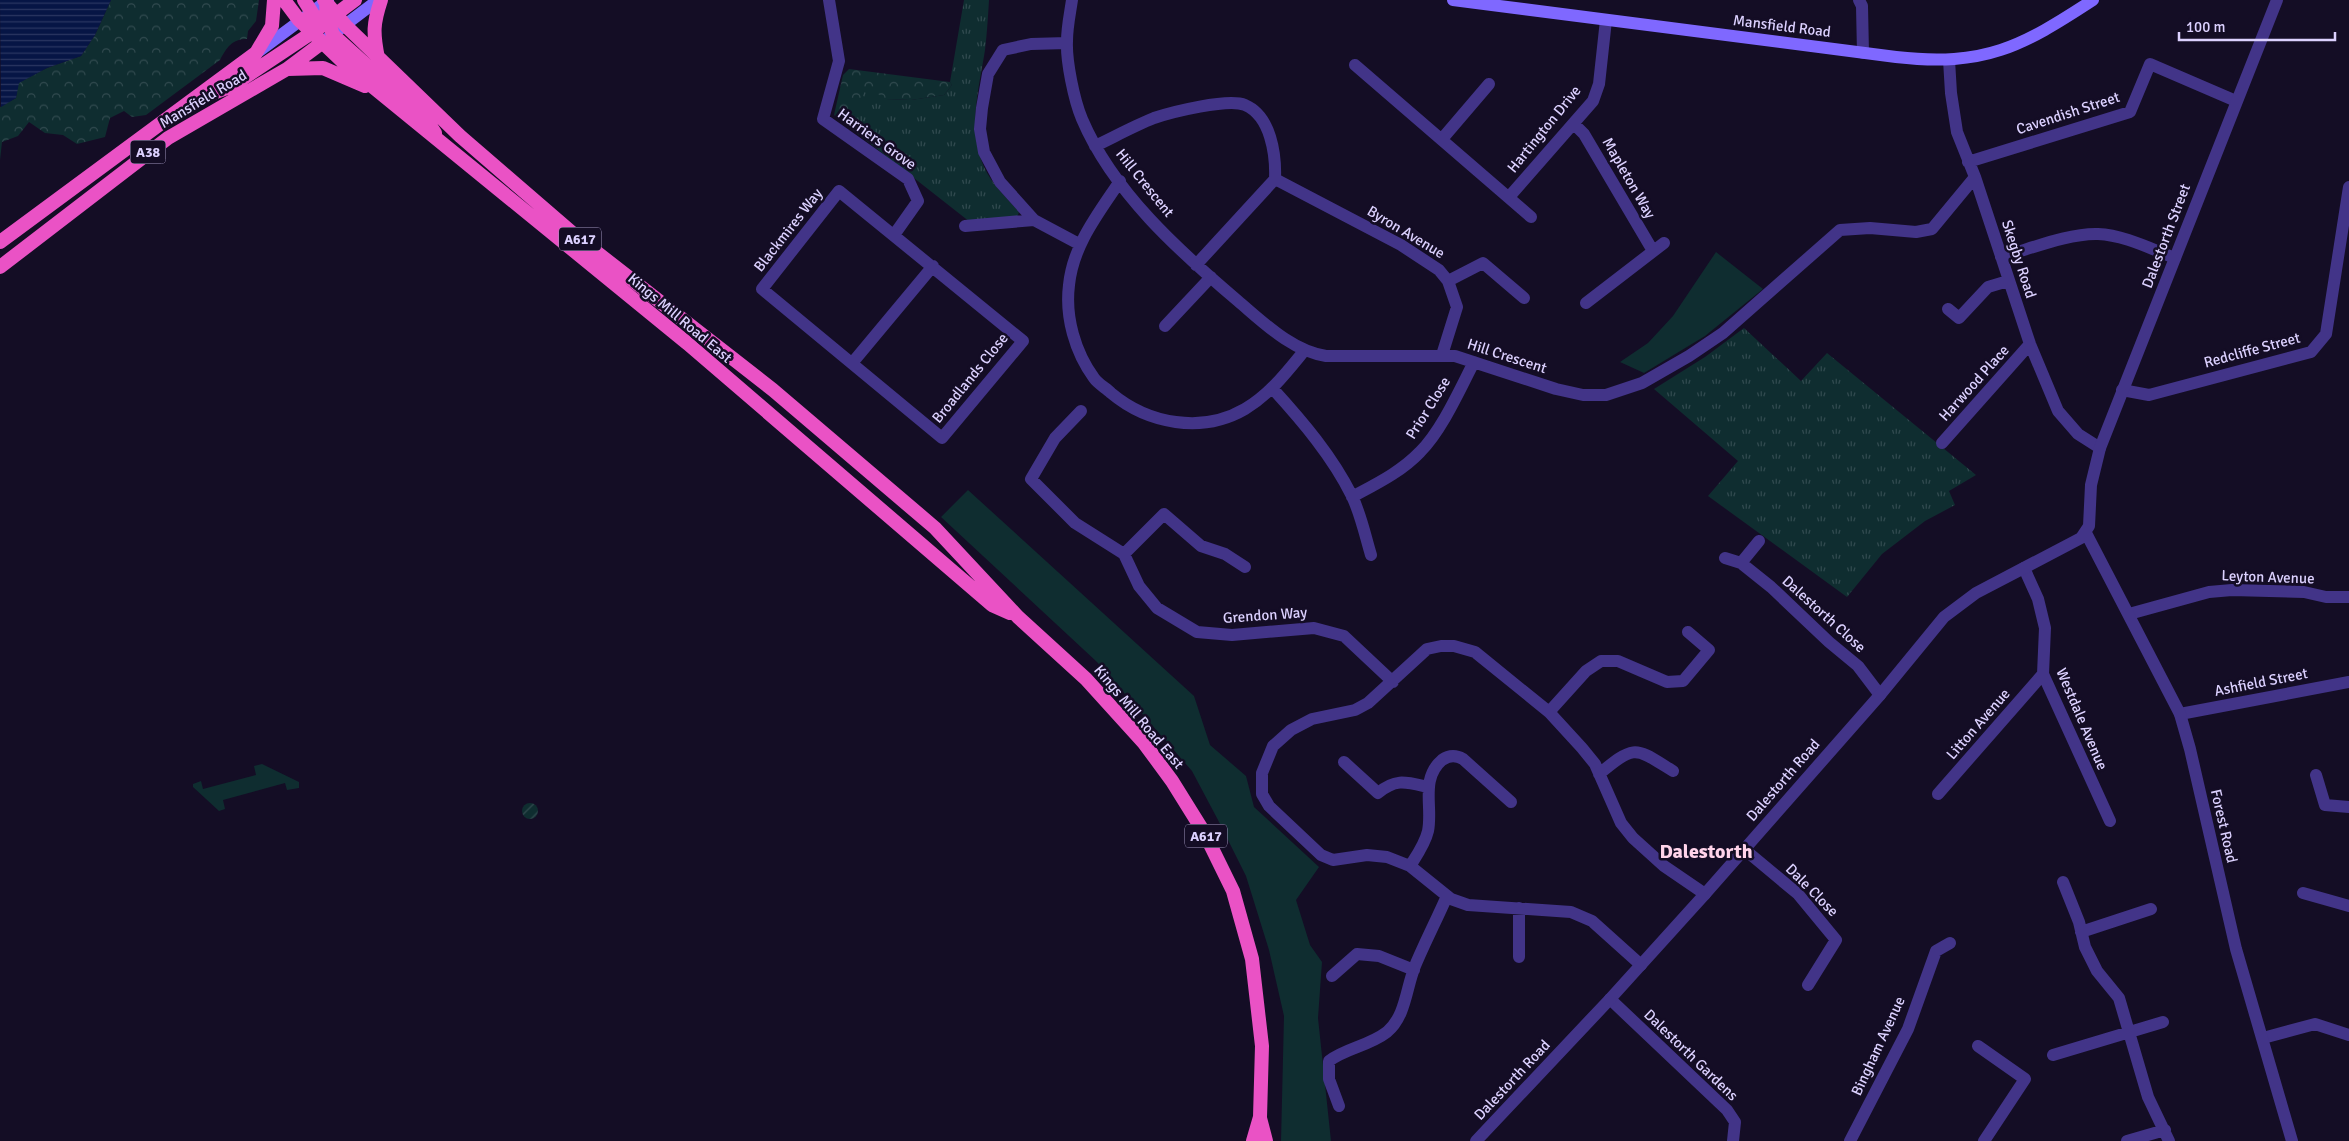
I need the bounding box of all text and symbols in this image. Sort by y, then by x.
scale bar [2179,10,2335,42]
street label: Mansfield Road [1732,11,1832,41]
text: 100 m [2186,18,2226,36]
street label: Mansfield Road [156,66,250,132]
street label: Hartington Drive [1503,82,1585,176]
street label: Cavendish Street [2014,88,2122,138]
street label: Harriers Grove [834,104,920,174]
street label: Mapleton Way [1599,134,1659,222]
road number: A38 [130,140,166,163]
street label: Hill Crescent [1112,145,1178,221]
street label: Dalestorth Street [2138,181,2194,291]
street label: Blackmires Way [750,185,826,275]
street label: Byron Avenue [1364,202,1448,262]
street label: Skegby Road [1998,218,2040,300]
road number: A617 [559,228,601,250]
street label: Kings Mill Road East [624,269,736,367]
street label: Redcliffe Street [2202,328,2302,372]
street label: Broadlands Close [928,329,1012,427]
street label: Hill Crescent [1465,335,1549,377]
street label: Harwood Place [1935,341,2013,425]
street label: Prior Close [1402,374,1454,442]
street label: Leyton Avenue [2221,566,2315,588]
street label: Dalestorth Close [1779,572,1869,656]
street label: Grendon Way [1222,603,1308,627]
street label: Kings Mill Road East [1090,661,1188,773]
street label: Ashfield Street [2213,664,2309,700]
street label: Westdale Avenue [2052,665,2112,773]
street label: Litton Avenue [1942,685,2014,763]
street label: Dalestorth Road [1742,735,1824,825]
street label: Forest Road [2207,787,2241,865]
road number: A617 [1185,824,1227,848]
district label: Dalestorth [1659,839,1753,864]
street label: Dale Close [1782,860,1842,920]
street label: Bingham Avenue [1847,994,1909,1098]
street label: Dalestorth Gardens [1640,1006,1742,1105]
street label: Dalestorth Road [1470,1036,1554,1124]

